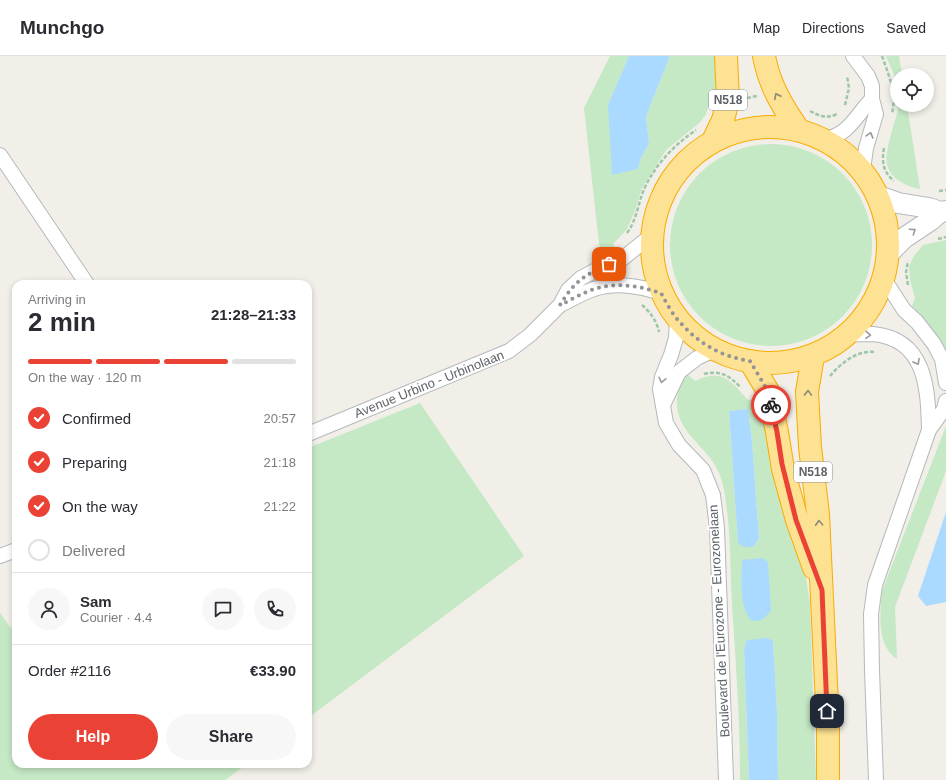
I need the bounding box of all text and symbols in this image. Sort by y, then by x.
text: Munchgo [20,17,104,38]
text: Map [753,20,780,36]
text: Directions [802,20,864,36]
text: Saved [886,20,926,36]
map controls [890,68,934,112]
button: locate [890,68,934,112]
road number: N518 [709,90,747,110]
one-way arrow [774,93,782,100]
one-way arrow [865,131,874,138]
one-way arrow [908,229,915,236]
pin [592,247,626,281]
icon: bag [598,253,620,275]
text: Arriving in [28,292,86,307]
text: 21:28–21:33 [211,306,296,323]
text: 2 min [28,307,96,337]
one-way arrow [865,330,871,339]
street label: Avenue Urbino - Urbinolaan [352,347,506,421]
one-way arrow [913,358,920,365]
text: On the way · 120 m [28,370,141,385]
one-way arrow [659,376,667,383]
courier [751,385,791,425]
one-way arrow [803,390,812,396]
icon: bike [760,394,782,416]
icon: check [28,407,50,429]
text: Confirmed [62,410,131,427]
text: 20:57 [263,411,296,426]
icon: check [28,451,50,473]
text: Preparing [62,454,127,471]
text: 21:18 [263,455,296,470]
road number: N518 [794,462,832,482]
icon: check [28,495,50,517]
text: On the way [62,498,138,515]
text: 21:22 [263,499,296,514]
street label: Boulevard de l'Eurozone - Eurozonelaan [705,504,733,738]
one-way arrow [814,520,823,526]
text: Delivered [62,542,125,559]
button: person [28,588,70,630]
button: chat [202,588,244,630]
button: phone [254,588,296,630]
text: Sam [80,593,112,610]
text: Courier · 4.4 [80,610,152,625]
text: Order #2116 [28,662,111,679]
text: €33.90 [250,662,296,679]
pin [810,694,844,728]
icon: home [816,700,838,722]
button: Help [28,714,158,760]
button: Share [166,714,296,760]

